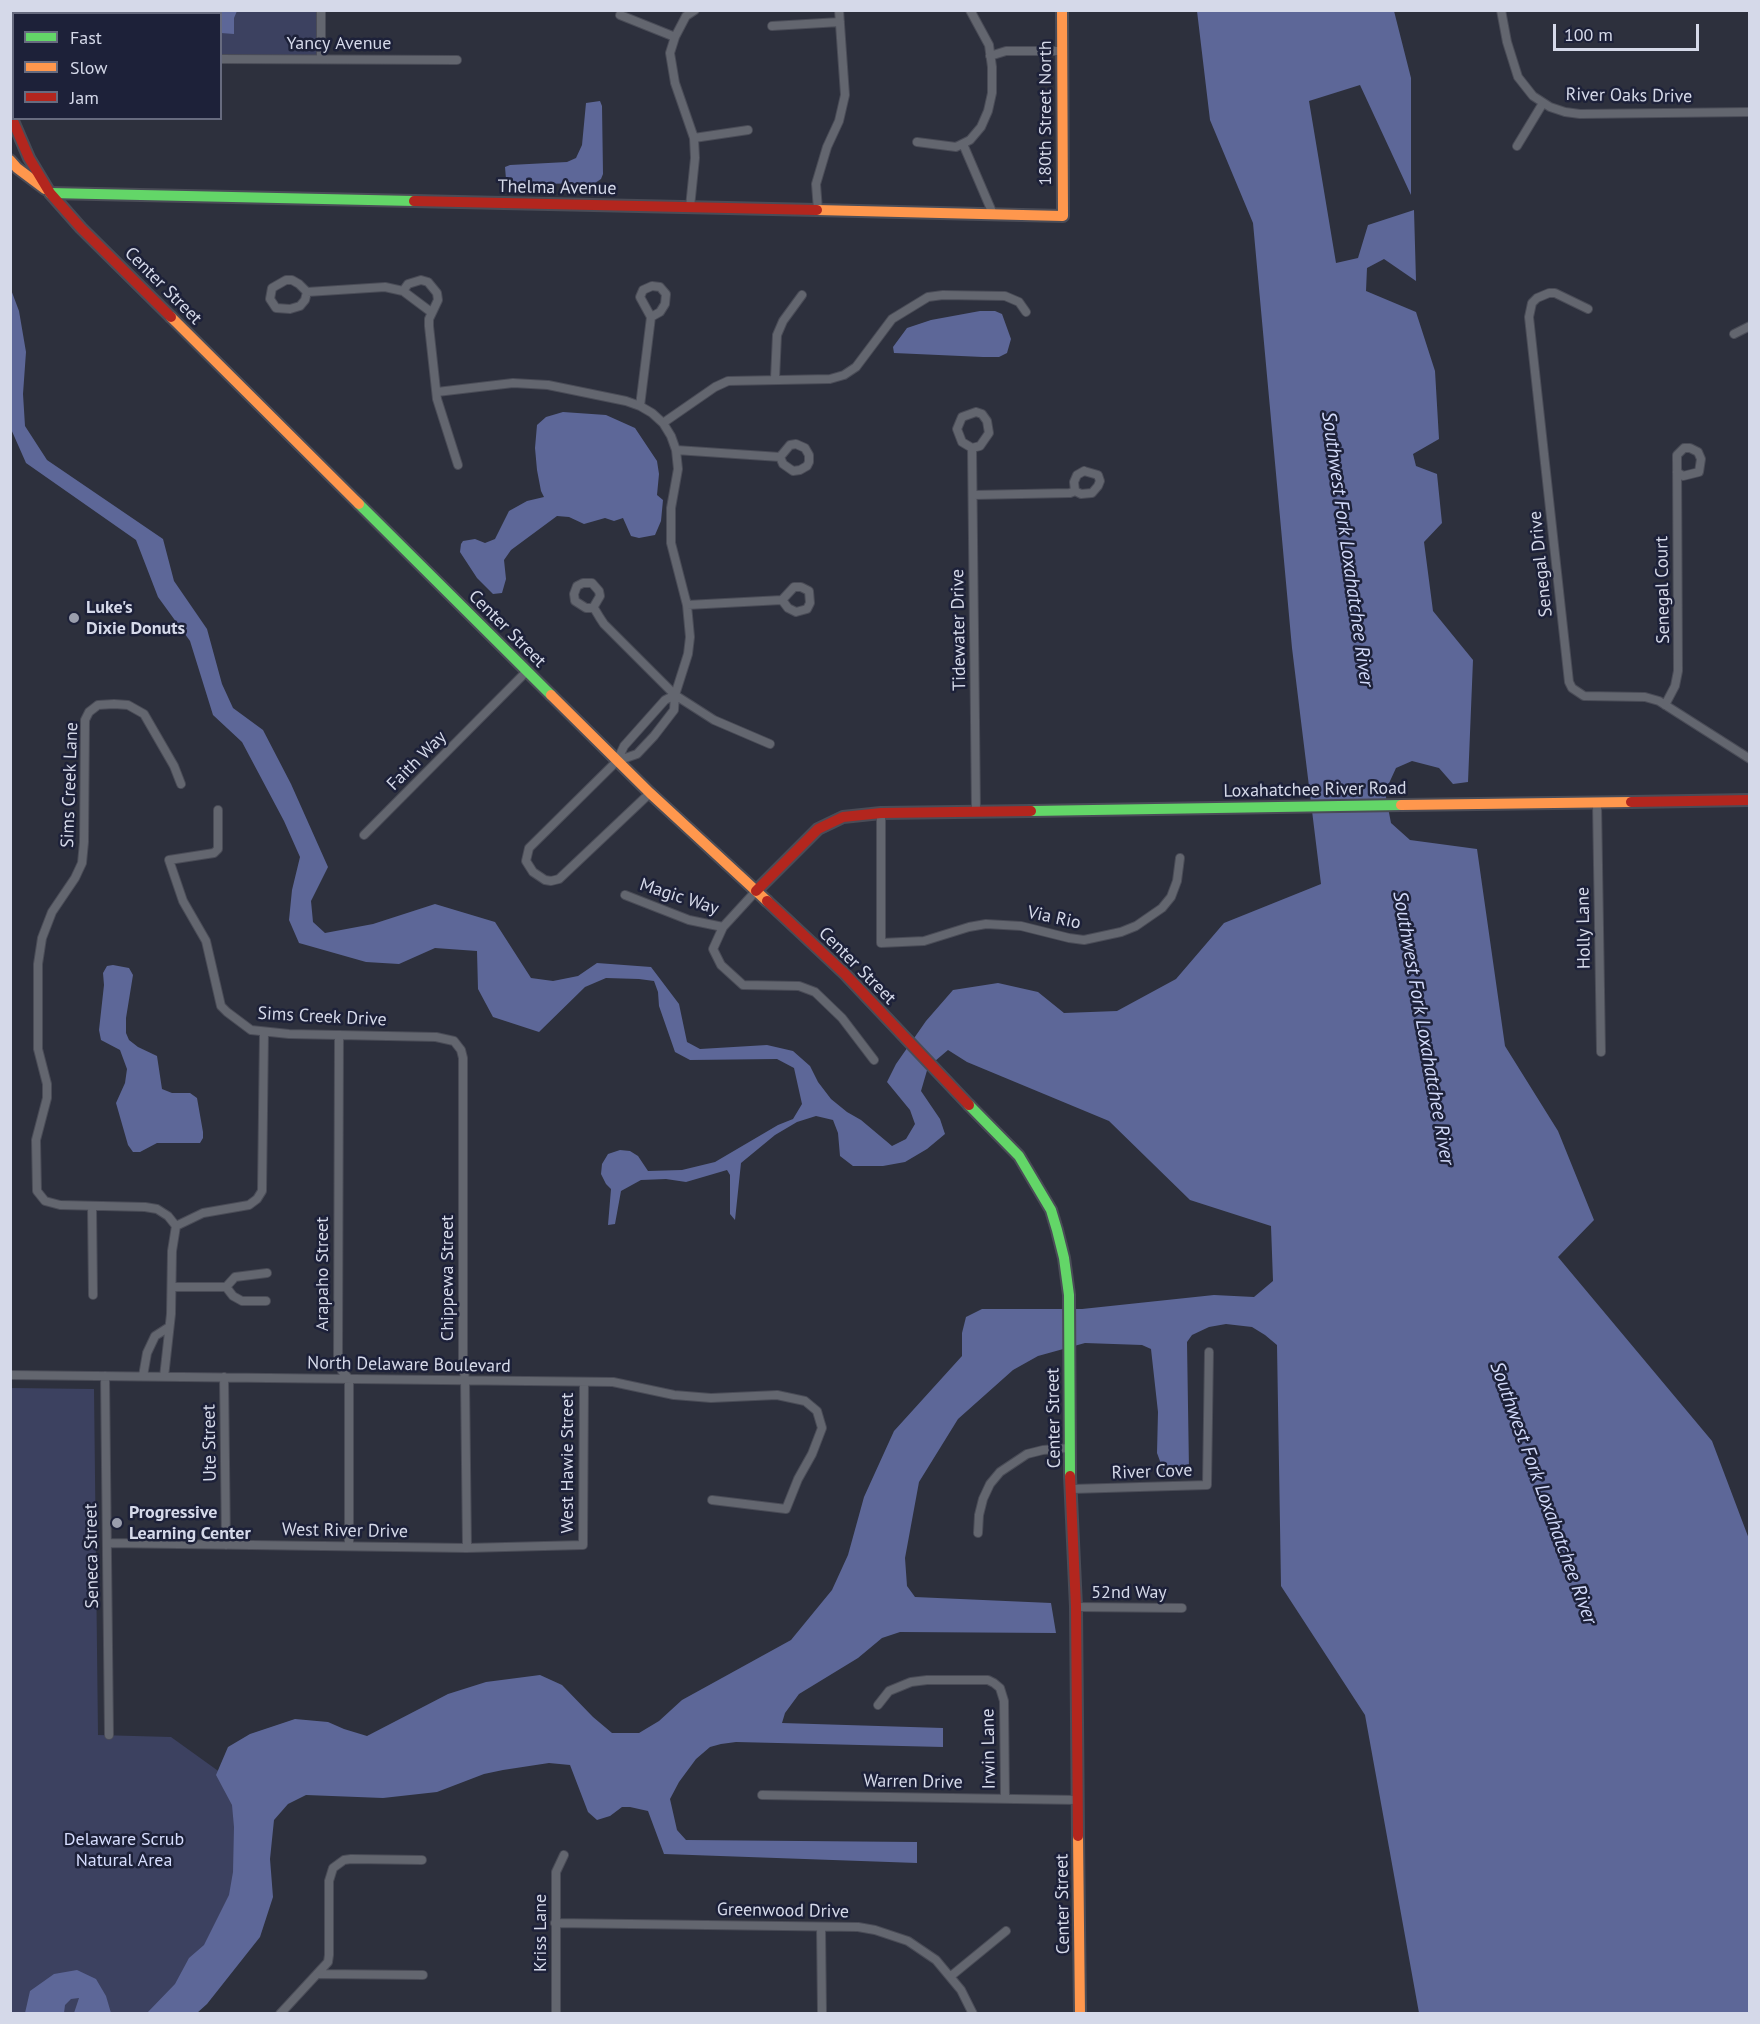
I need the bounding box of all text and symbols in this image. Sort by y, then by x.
legend [12,12,222,120]
scale bar [1556,12,1702,50]
text: 100 m [1564,23,1613,46]
text: Fast [70,26,102,49]
street label: Yancy Avenue [287,33,391,55]
street label: 180th Street North [1035,40,1057,186]
text: Slow [70,56,108,79]
street label: River Oaks Drive [1565,84,1693,108]
text: Jam [70,86,99,109]
street label: Thelma Avenue [497,176,617,200]
street label: Center Street [120,243,206,329]
water label: Southwest Fork Loxahatchee River [1316,410,1378,688]
street label: Senegal Drive [1525,510,1557,618]
street label: Senegal Court [1651,536,1675,644]
street label: Tidewater Drive [947,569,971,691]
street label: Center Street [464,586,550,672]
place label: Luke's Dixie Donuts [86,597,185,640]
marker: Luke's Dixie Donuts [67,611,81,625]
street label: Sims Creek Lane [57,722,83,848]
street label: Faith Way [383,727,451,795]
street label: Loxahatchee River Road [1223,778,1407,802]
street label: Magic Way [637,874,721,920]
street label: Holly Lane [1572,887,1596,969]
water label: Southwest Fork Loxahatchee River [1387,889,1459,1167]
street label: Via Rio [1025,902,1083,934]
street label: Center Street [814,923,900,1009]
street label: Sims Creek Drive [257,1003,387,1031]
street label: Chippewa Street [437,1215,459,1341]
street label: Arapaho Street [312,1217,334,1331]
street label: North Delaware Boulevard [307,1352,511,1378]
water label: Southwest Fork Loxahatchee River [1484,1358,1602,1628]
street label: Center Street [1042,1368,1066,1468]
street label: West Hawie Street [557,1393,579,1533]
street label: Ute Street [199,1404,221,1482]
street label: River Cove [1111,1460,1193,1484]
place label: Progressive Learning Center [129,1502,251,1544]
street label: Seneca Street [80,1503,104,1609]
marker: Progressive Learning Center [110,1516,124,1530]
street label: West River Drive [282,1519,408,1543]
street label: 52nd Way [1091,1582,1167,1604]
street label: Irwin Lane [977,1708,1001,1790]
street label: Warren Drive [863,1770,963,1794]
park label: Delaware Scrub Natural Area [64,1829,184,1872]
street label: Center Street [1051,1854,1075,1954]
street label: Kriss Lane [530,1894,552,1972]
street label: Greenwood Drive [717,1899,849,1923]

